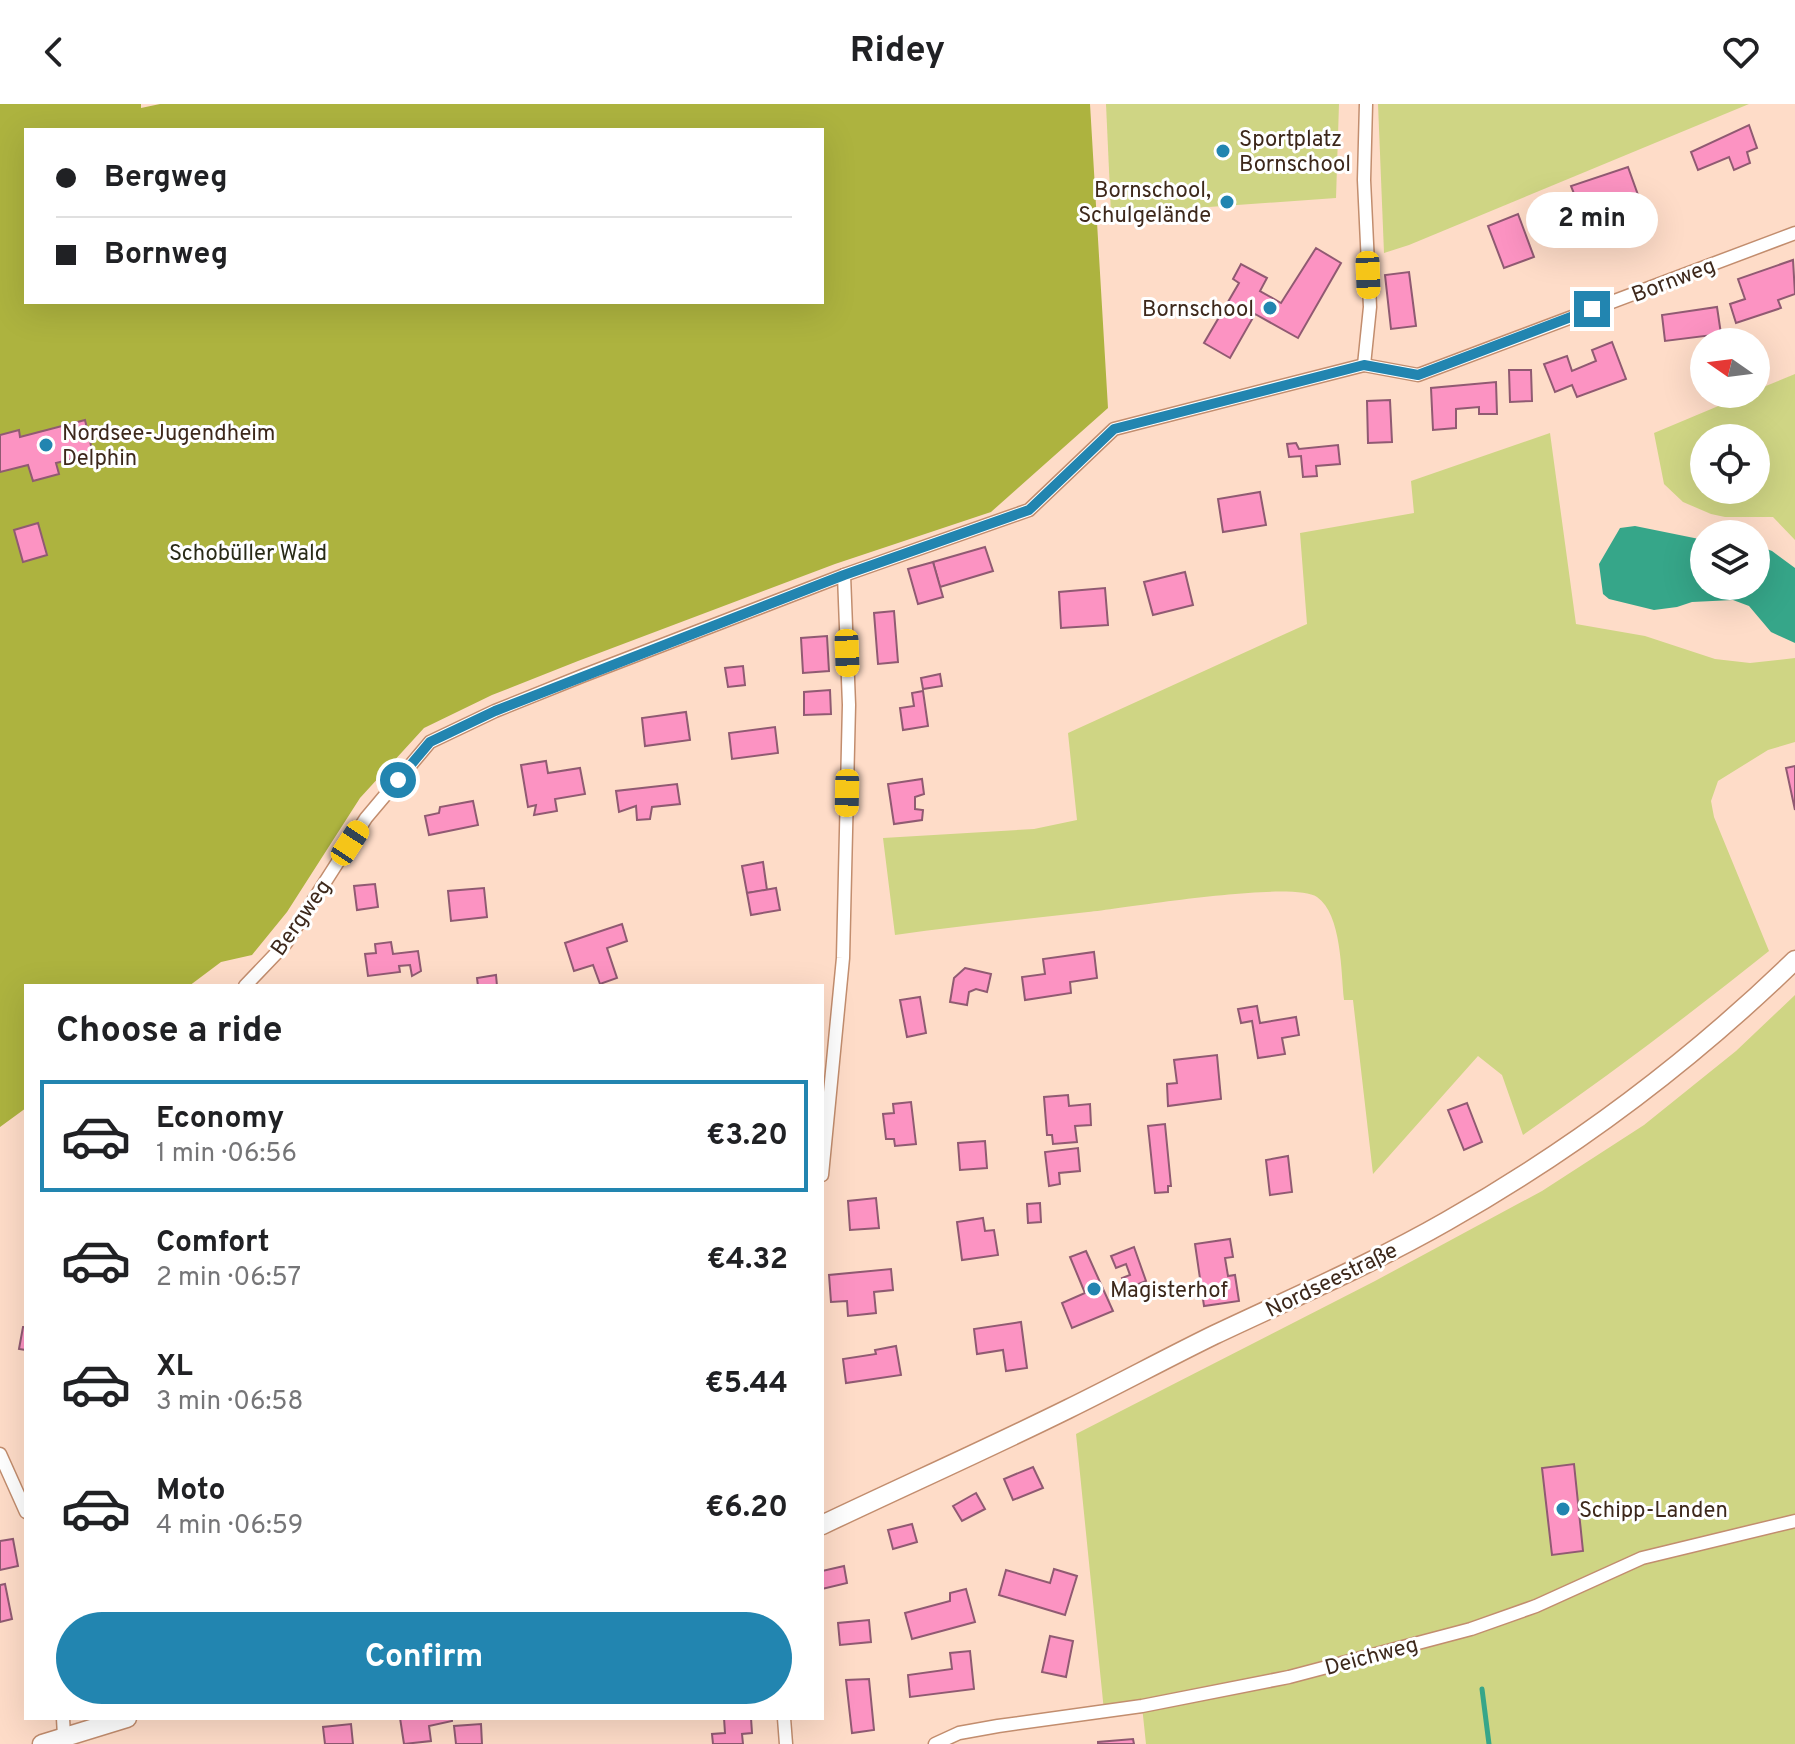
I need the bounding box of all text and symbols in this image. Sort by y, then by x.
text: Ridey [850,29,945,75]
icon: back [32,30,76,74]
icon: heart [1719,30,1763,74]
place label: Sportplatz Bornschool [1239,127,1351,179]
marker: Sportplatz Bornschool [1214,142,1232,160]
text: Bergweg [104,160,228,197]
place label: Bornschool, Schulgelände [1078,178,1211,230]
marker: Bornschool, Schulgelände [1218,193,1236,211]
callout: 2 min [1526,193,1658,249]
text: 2 min [1558,203,1626,236]
text: Bornweg [104,237,228,274]
car [1355,251,1381,299]
street label: Bornweg [1628,253,1720,310]
route end [1574,291,1610,327]
place label: Bornschool [1142,297,1254,324]
marker: Bornschool [1261,299,1279,317]
north arrow [1690,328,1770,408]
map controls [1690,328,1770,600]
place label: Nordsee-Jugendheim Delphin [62,421,276,473]
button: locate [1690,424,1770,504]
marker: Nordsee-Jugendheim Delphin [37,436,55,454]
button: layers [1690,520,1770,600]
park label: Schobüller Wald [169,541,327,568]
car [834,629,860,677]
route start [380,762,416,798]
car [835,769,859,817]
car [327,816,373,870]
street label: Bergweg [266,875,338,962]
text: Choose a ride [56,1009,282,1055]
icon: car [60,1100,132,1172]
text: Economy [156,1101,284,1138]
text: €3.20 [706,1118,788,1155]
text: 1 min · 06:56 [156,1138,297,1171]
icon: car [60,1224,132,1296]
text: Comfort [156,1225,269,1262]
street label: Nordseestraße [1262,1238,1402,1325]
text: €4.32 [707,1242,788,1279]
text: 2 min · 06:57 [156,1262,301,1295]
place label: Magisterhof [1110,1278,1228,1305]
marker: Magisterhof [1085,1280,1103,1298]
icon: car [60,1348,132,1420]
text: XL [156,1349,193,1386]
text: €5.44 [705,1366,788,1403]
text: 3 min · 06:58 [156,1386,303,1419]
icon: car [60,1472,132,1544]
text: Moto [156,1473,226,1510]
text: €6.20 [705,1490,788,1527]
place label: Schipp-Landen [1579,1498,1728,1525]
marker: Schipp-Landen [1554,1500,1572,1518]
text: 4 min · 06:59 [156,1510,303,1543]
button: Confirm [56,1612,792,1704]
street label: Deichweg [1322,1632,1421,1683]

